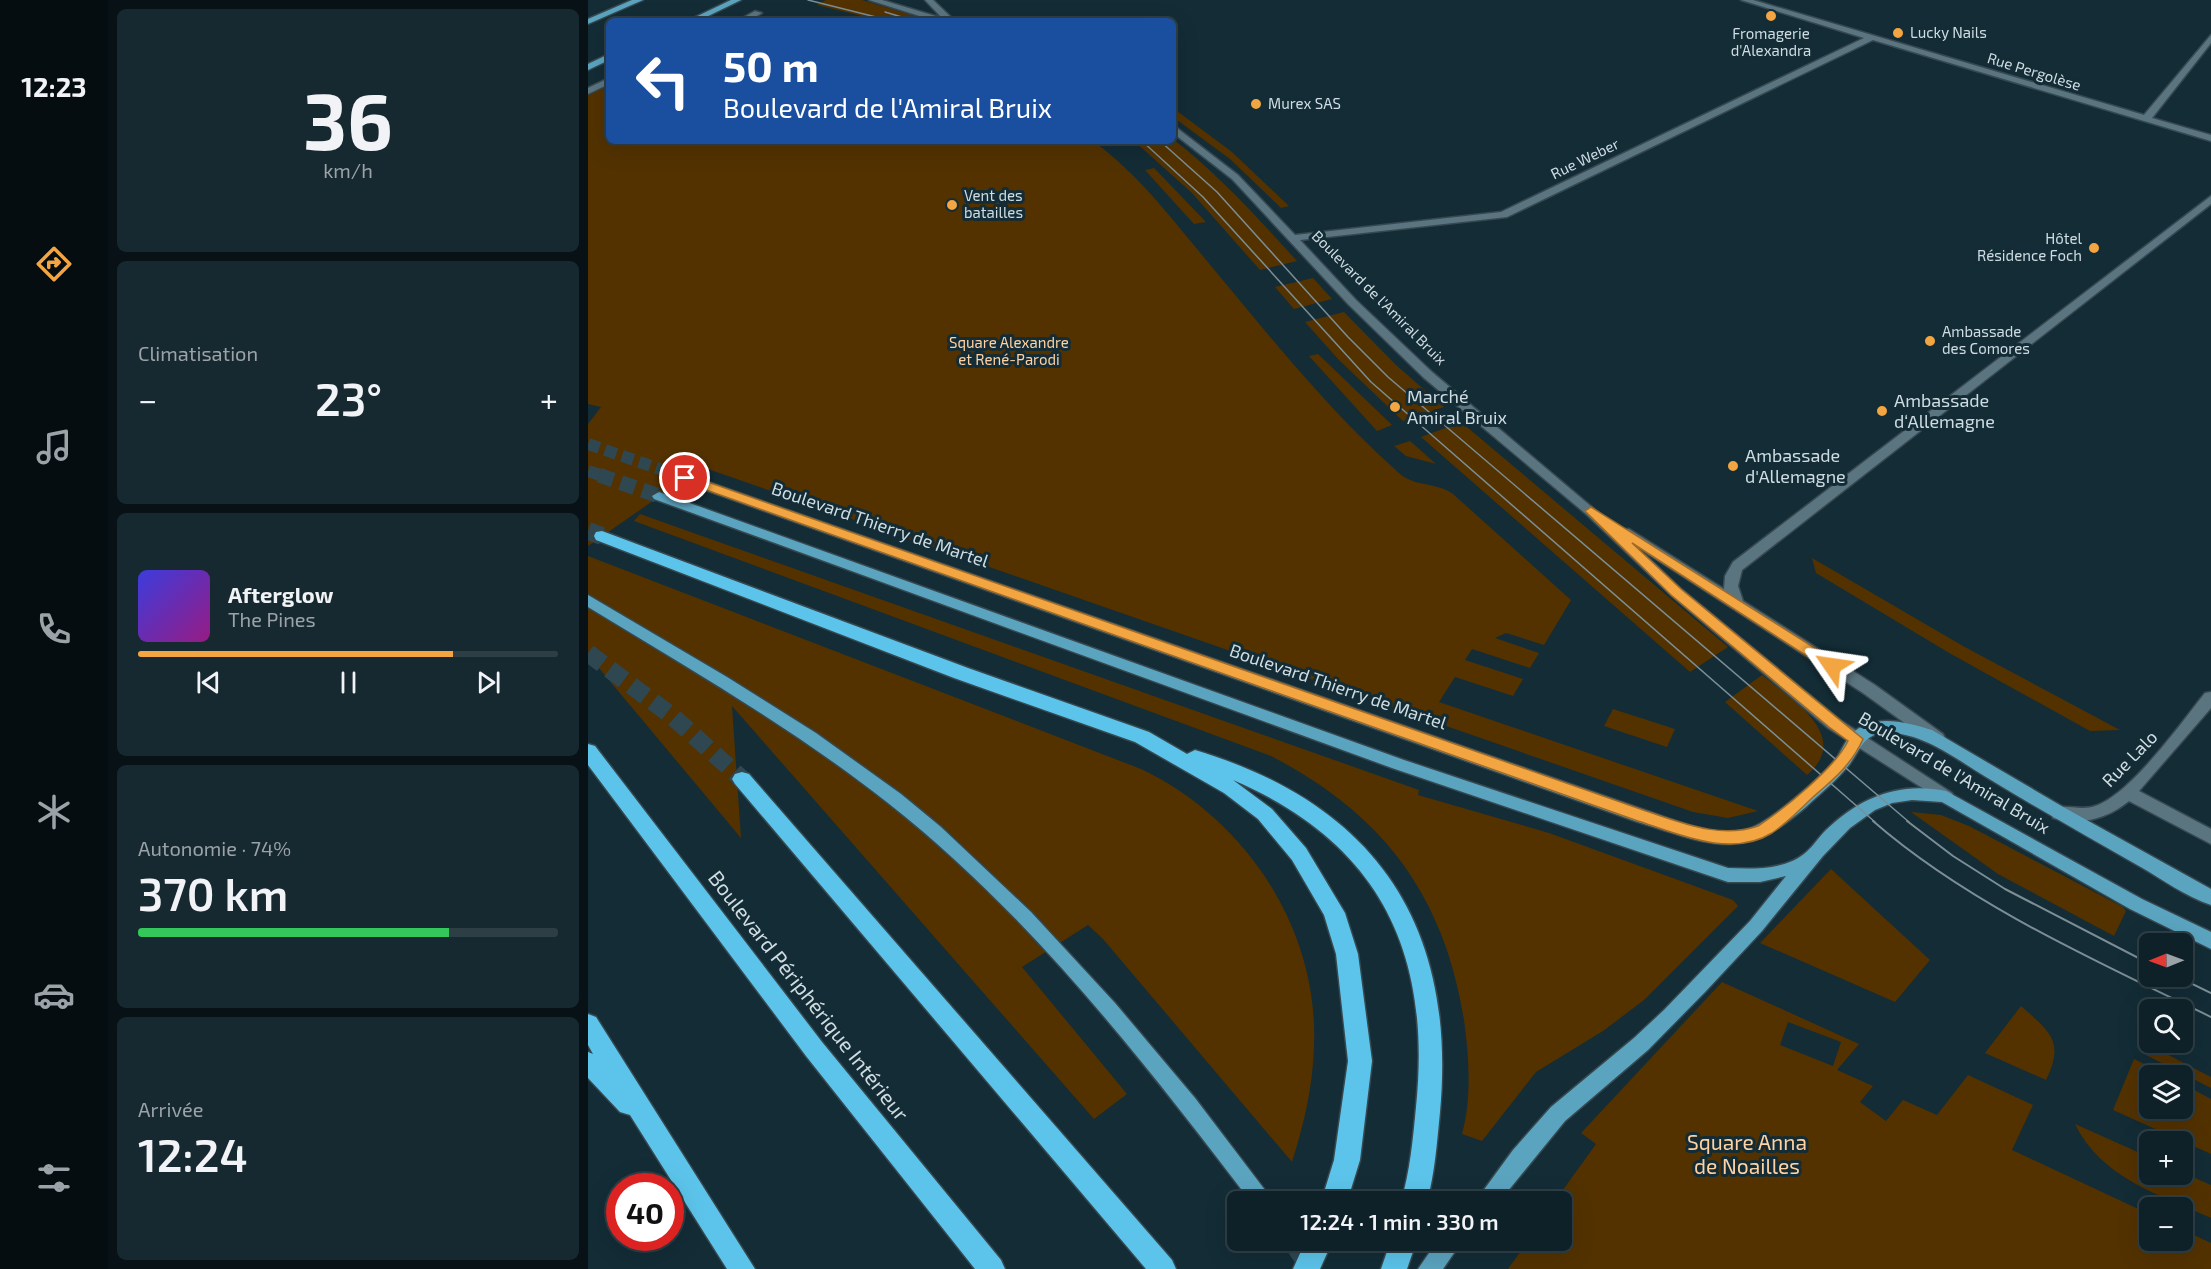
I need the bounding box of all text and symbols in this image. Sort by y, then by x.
marker: Fromagerie d'Alexandra [1764,9,1778,23]
place label: Lucky Nails [1910,23,1987,41]
place label: Fromagerie d'Alexandra [1731,24,1811,59]
marker: Lucky Nails [1891,26,1905,40]
text: 50 m [723,40,819,90]
icon: left [624,42,702,120]
street label: Rue Pergolèse [1985,48,2083,94]
text: 12:23 [21,70,87,102]
text: 36 [303,72,393,166]
text: Boulevard de l'Amiral Bruix [723,91,1052,123]
place label: Murex SAS [1268,94,1341,112]
marker: Murex SAS [1249,97,1263,111]
street label: Rue Weber [1548,134,1622,182]
text: km/h [323,158,373,182]
place label: Vent des batailles [964,186,1023,221]
marker: Vent des batailles [945,198,959,212]
street label: Boulevard de l'Amiral Bruix [1309,226,1451,368]
place label: Hôtel Résidence Foch [1977,229,2083,264]
marker: Hôtel Résidence Foch [2087,241,2101,255]
icon: directions [33,243,75,285]
place label: Ambassade des Comores [1942,322,2030,357]
park label: Square Alexandre et René-Parodi [949,333,1069,368]
marker: Ambassade des Comores [1923,334,1937,348]
text: Climatisation [138,341,258,365]
text: 23° [315,371,382,425]
text: − [138,379,157,419]
text: + [540,379,558,419]
place label: Marché Amiral Bruix [1407,385,1508,428]
place label: Ambassade d‘Allemagne [1894,389,1995,432]
marker: Marché Amiral Bruix [1388,400,1402,414]
marker: Ambassade d‘Allemagne [1875,404,1889,418]
icon: music [33,426,75,468]
place label: Ambassade d'Allemagne [1745,444,1846,487]
pin [659,452,710,503]
marker: Ambassade d'Allemagne [1726,459,1740,473]
icon: arrive [668,461,701,494]
street label: Boulevard Thierry de Martel [769,476,992,572]
text: Afterglow [228,581,333,607]
text: The Pines [228,607,316,631]
icon: phone [33,608,75,650]
position arrow [1800,634,1864,698]
street label: Boulevard Thierry de Martel [1227,638,1450,734]
icon: previous [192,666,225,699]
icon: pause [332,666,365,699]
icon: next [472,666,505,699]
street label: Boulevard de l'Amiral Bruix [1855,706,2055,838]
street label: Rue Lalo [2097,726,2161,791]
icon: climate [33,791,75,833]
text: Autonomie · 74% [138,836,291,860]
street label: Boulevard Périphérique Intérieur [704,865,915,1126]
text: 370 km [138,866,288,920]
north arrow [2139,933,2193,987]
map controls [2139,933,2193,1251]
icon: car [33,974,75,1016]
button: search [2139,999,2193,1053]
button: layers [2139,1065,2193,1119]
text: Arrivée [138,1097,203,1121]
text: 12:24 [138,1127,248,1181]
park label: Square Anna de Noailles [1687,1129,1807,1178]
button: + [2139,1131,2193,1185]
icon: filters [33,1157,75,1199]
speed limit sign: 40 [606,1173,684,1251]
button: − [2139,1197,2193,1251]
text: 12:24 · 1 min · 330 m [1300,1208,1499,1234]

